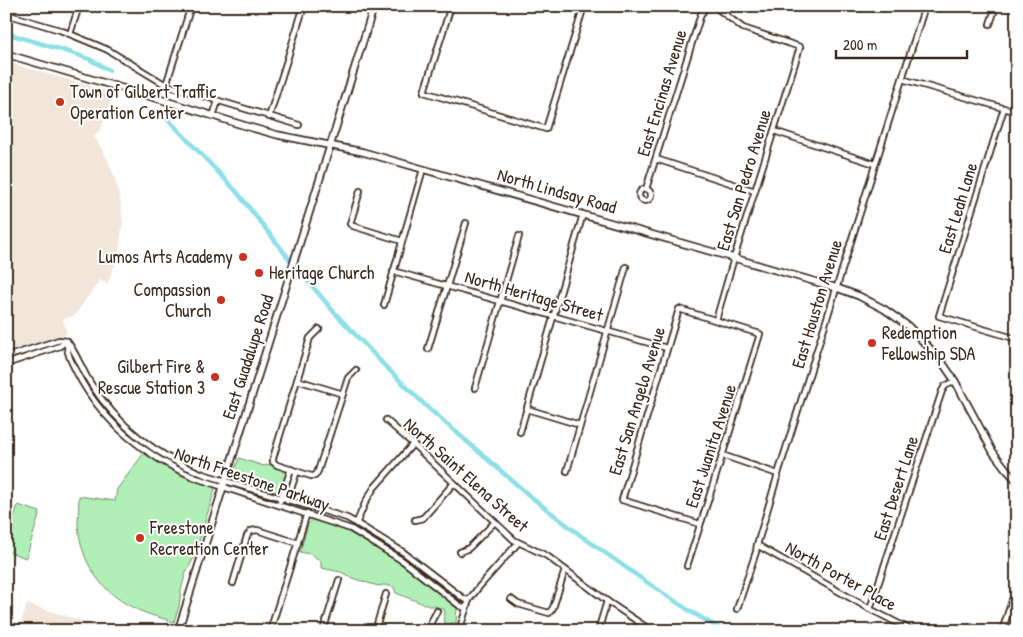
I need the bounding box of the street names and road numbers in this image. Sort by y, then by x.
street label: East Encinas Avenue [630,26,693,159]
street label: East San Pedro Avenue [710,106,777,254]
street label: East Leah Lane [932,159,983,256]
street label: North Lindsay Road [495,162,620,219]
street label: East Houston Avenue [785,236,848,371]
street label: North Heritage Street [462,264,607,327]
street label: East Guadalupe Road [216,291,279,422]
street label: East San Angelo Avenue [602,324,671,478]
street label: East Juanita Avenue [679,381,742,511]
street label: North Saint Elena Street [398,412,535,538]
street label: East Desert Lane [867,432,924,543]
street label: North Freestone Parkway [171,440,333,517]
street label: North Porter Place [781,535,901,616]

